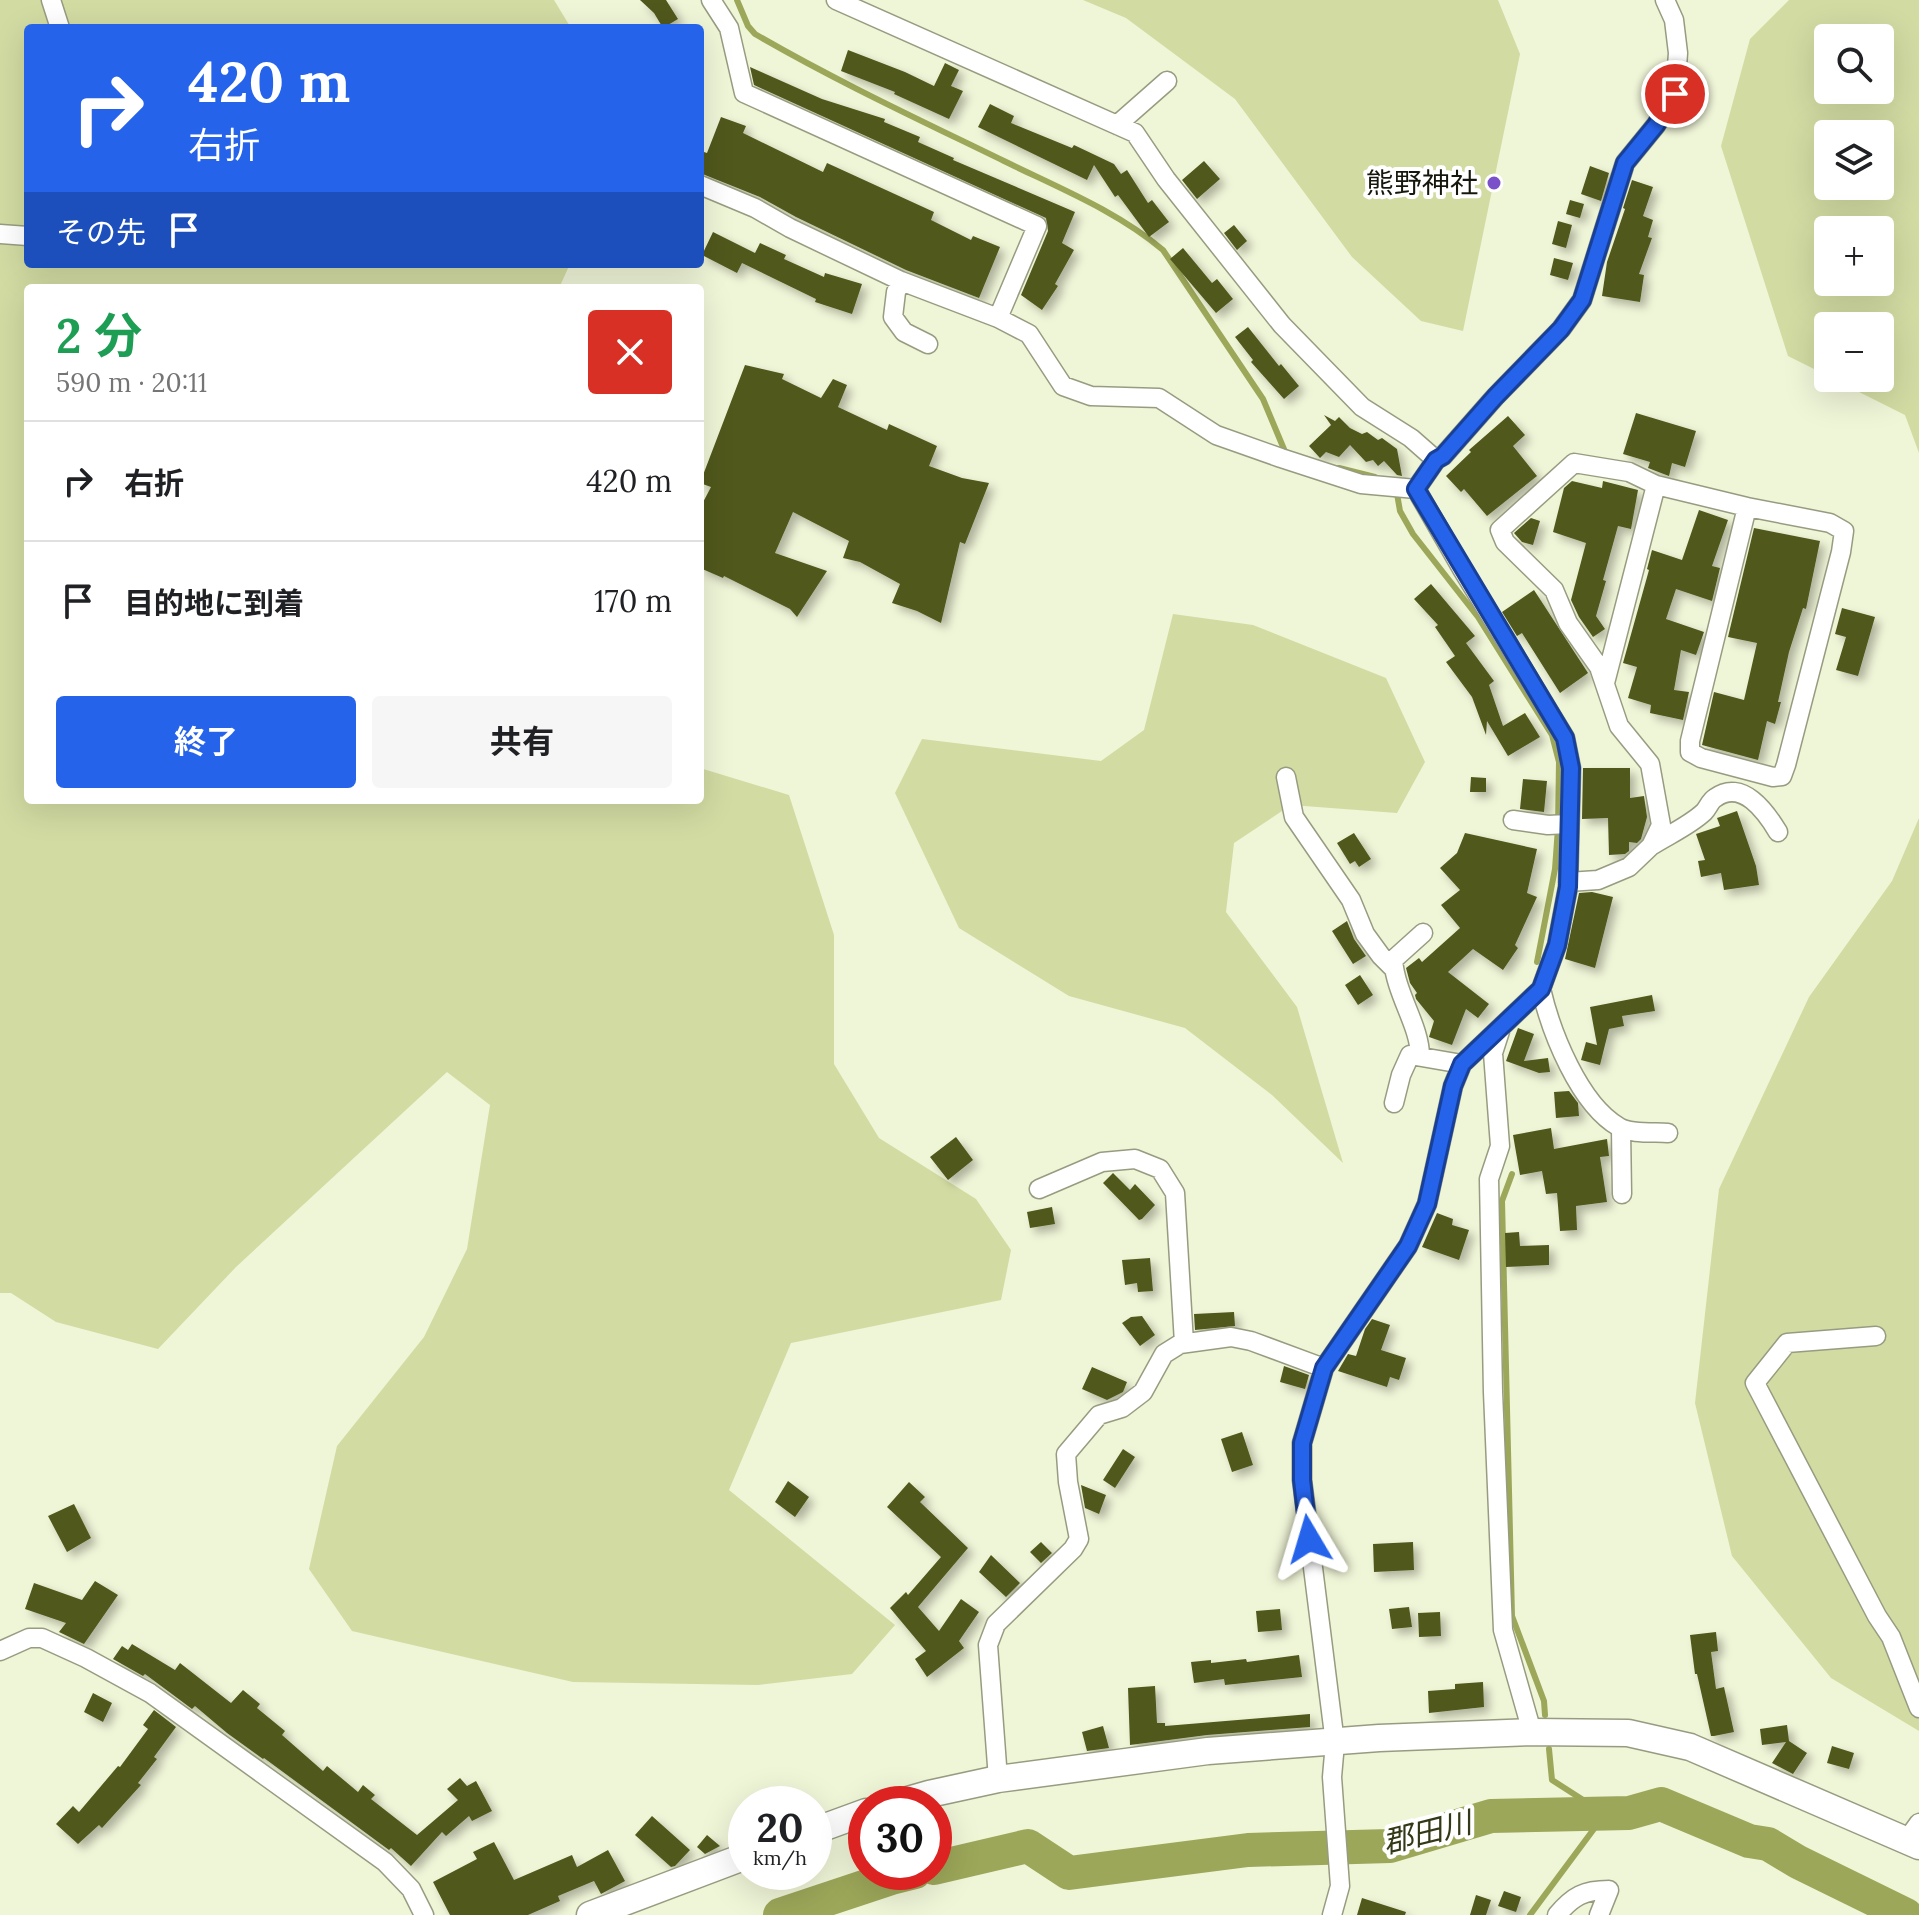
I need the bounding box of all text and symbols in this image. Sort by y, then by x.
map controls [1814,24,1894,392]
button: search [1814,24,1894,104]
text: 420 m [188,46,350,117]
icon: right [56,56,160,160]
pin [1641,60,1709,128]
icon: arrive [1653,72,1697,116]
button: layers [1814,120,1894,200]
text: 右折 [188,122,260,168]
place label: 熊野神社 [1366,165,1478,201]
marker: 熊野神社 [1485,174,1503,192]
icon: arrive [162,208,206,252]
text: その先 [56,213,146,251]
button: + [1814,216,1894,296]
text: 2 分 [56,305,142,366]
button: close [588,310,672,394]
button: − [1814,312,1894,392]
text: 590 m · 20:11 [56,366,207,399]
icon: right [56,459,100,503]
text: 420 m [586,462,672,500]
text: 右折 [124,464,184,502]
icon: arrive [56,579,100,623]
text: 170 m [594,582,672,620]
text: 目的地に到着 [124,584,304,622]
button: 終了 [56,696,356,788]
button: 共有 [372,696,672,788]
position arrow [1267,1497,1351,1581]
speed limit sign: 30 [848,1786,952,1890]
text: 20 [757,1802,803,1853]
water label: 郡田川 [1379,1802,1478,1861]
text: km/h [753,1845,807,1870]

